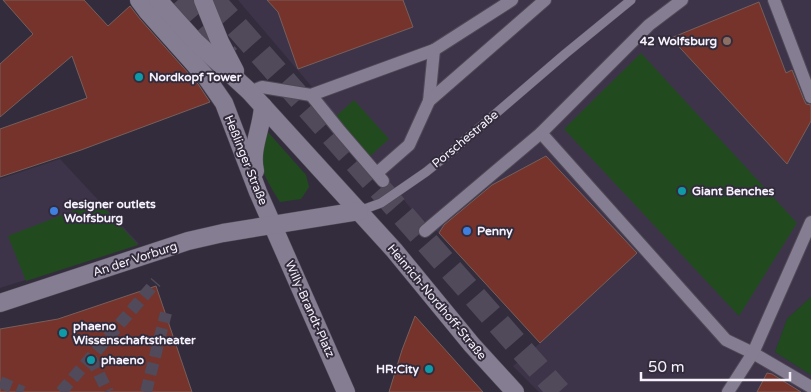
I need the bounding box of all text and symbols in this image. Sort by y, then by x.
place label: 42 Wolfsburg [640,34,717,49]
marker: 42 Wolfsburg [721,35,733,47]
place label: Nordkopf Tower [149,70,242,85]
marker: Nordkopf Tower [133,71,145,83]
street label: Porschestraße [429,107,501,171]
street label: Heßlinger Straße [222,113,270,207]
place label: Giant Benches [692,184,775,198]
marker: Giant Benches [676,185,688,197]
place label: designer outlets Wolfsburg [64,197,156,226]
marker: designer outlets Wolfsburg [48,205,60,217]
place label: Penny [477,224,513,239]
marker: Penny [461,225,473,237]
street label: An der Vorburg [91,239,179,279]
street label: Heinrich-Nordhoff-Straße [385,242,489,363]
street label: Willy-Brandt-Platz [282,259,338,360]
place label: phaeno Wissenschaftstheater [73,319,196,347]
marker: phaeno Wissenschaftstheater [57,327,69,339]
scale bar [641,350,790,382]
place label: phaeno [101,353,144,368]
marker: phaeno [85,354,97,366]
text: 50 m [648,358,685,376]
place label: HR:City [376,362,420,377]
marker: HR:City [423,363,435,375]

